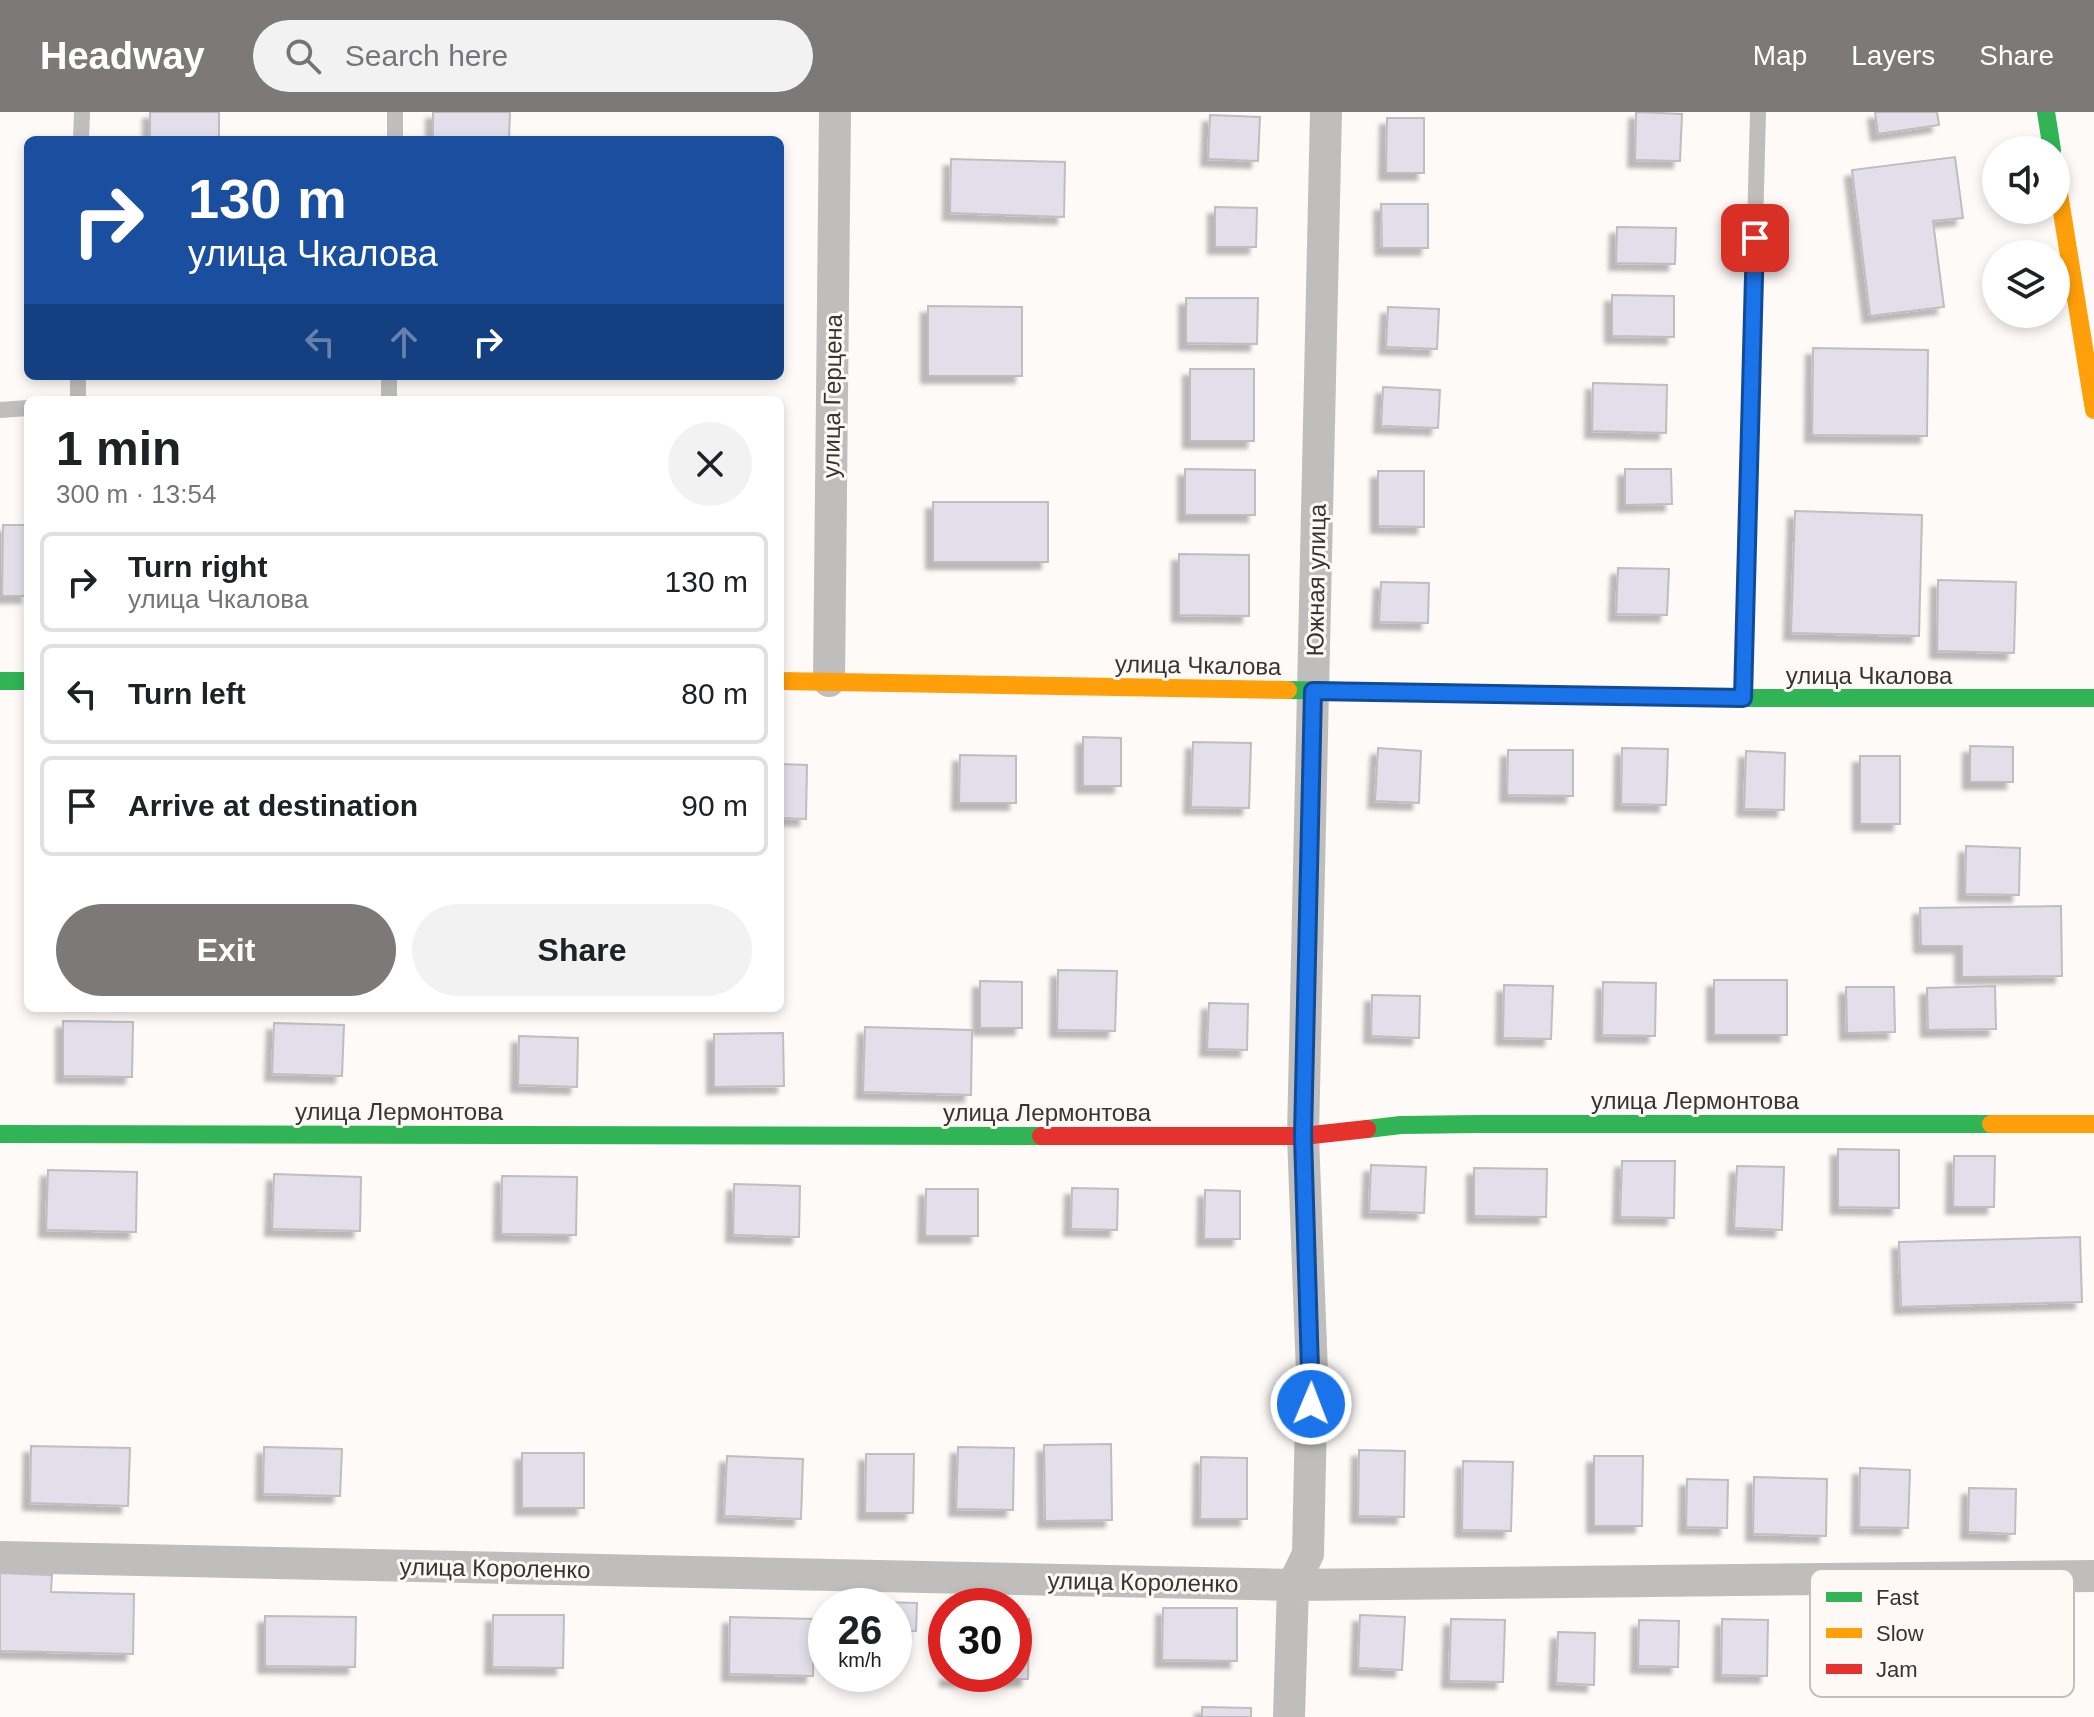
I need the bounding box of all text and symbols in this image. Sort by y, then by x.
search box [253,20,813,92]
icon: search [281,34,325,78]
text: Headway [40,35,205,77]
text: Search here [345,39,508,72]
text: Map [1753,40,1807,71]
text: Layers [1851,40,1935,71]
text: Share [1979,40,2054,71]
map controls [1982,136,2070,328]
button: sound [1982,136,2070,224]
text: 130 m [188,167,347,230]
icon: right [56,168,160,272]
pin [1721,204,1789,272]
icon: arrive [1733,216,1777,260]
text: улица Чкалова [188,233,438,274]
button: layers [1982,240,2070,328]
street label: улица Герцена [817,313,847,478]
icon: left [298,320,342,364]
icon: ahead [382,320,426,364]
icon: right [466,320,510,364]
text: 1 min [56,422,181,475]
button: close [668,422,752,506]
text: 300 m · 13:54 [56,479,216,509]
street label: Южная улица [1301,503,1331,656]
text: Turn right [128,550,267,583]
icon: right [60,560,104,604]
text: 130 m [665,565,748,598]
text: улица Чкалова [128,584,308,614]
street label: улица Чкалова [1115,650,1282,680]
street label: улица Чкалова [1786,662,1953,689]
icon: left [60,672,104,716]
text: Turn left [128,677,246,710]
text: 80 m [681,677,748,710]
icon: arrive [60,784,104,828]
text: Arrive at destination [128,789,418,822]
text: 90 m [681,789,748,822]
button: Exit [56,904,396,996]
button: Share [412,904,752,996]
street label: улица Лермонтова [1591,1087,1800,1114]
street label: улица Лермонтова [295,1098,504,1125]
street label: улица Лермонтова [943,1099,1152,1126]
position arrow [1269,1362,1353,1446]
street label: улица Короленко [399,1553,591,1583]
street label: улица Короленко [1047,1567,1239,1597]
legend [1810,1569,2074,1697]
text: Fast [1876,1585,1919,1610]
speed limit sign: 30 [928,1588,1032,1692]
text: 26 [838,1608,882,1652]
text: Slow [1876,1621,1924,1646]
text: km/h [838,1649,882,1671]
text: Jam [1876,1657,1918,1682]

